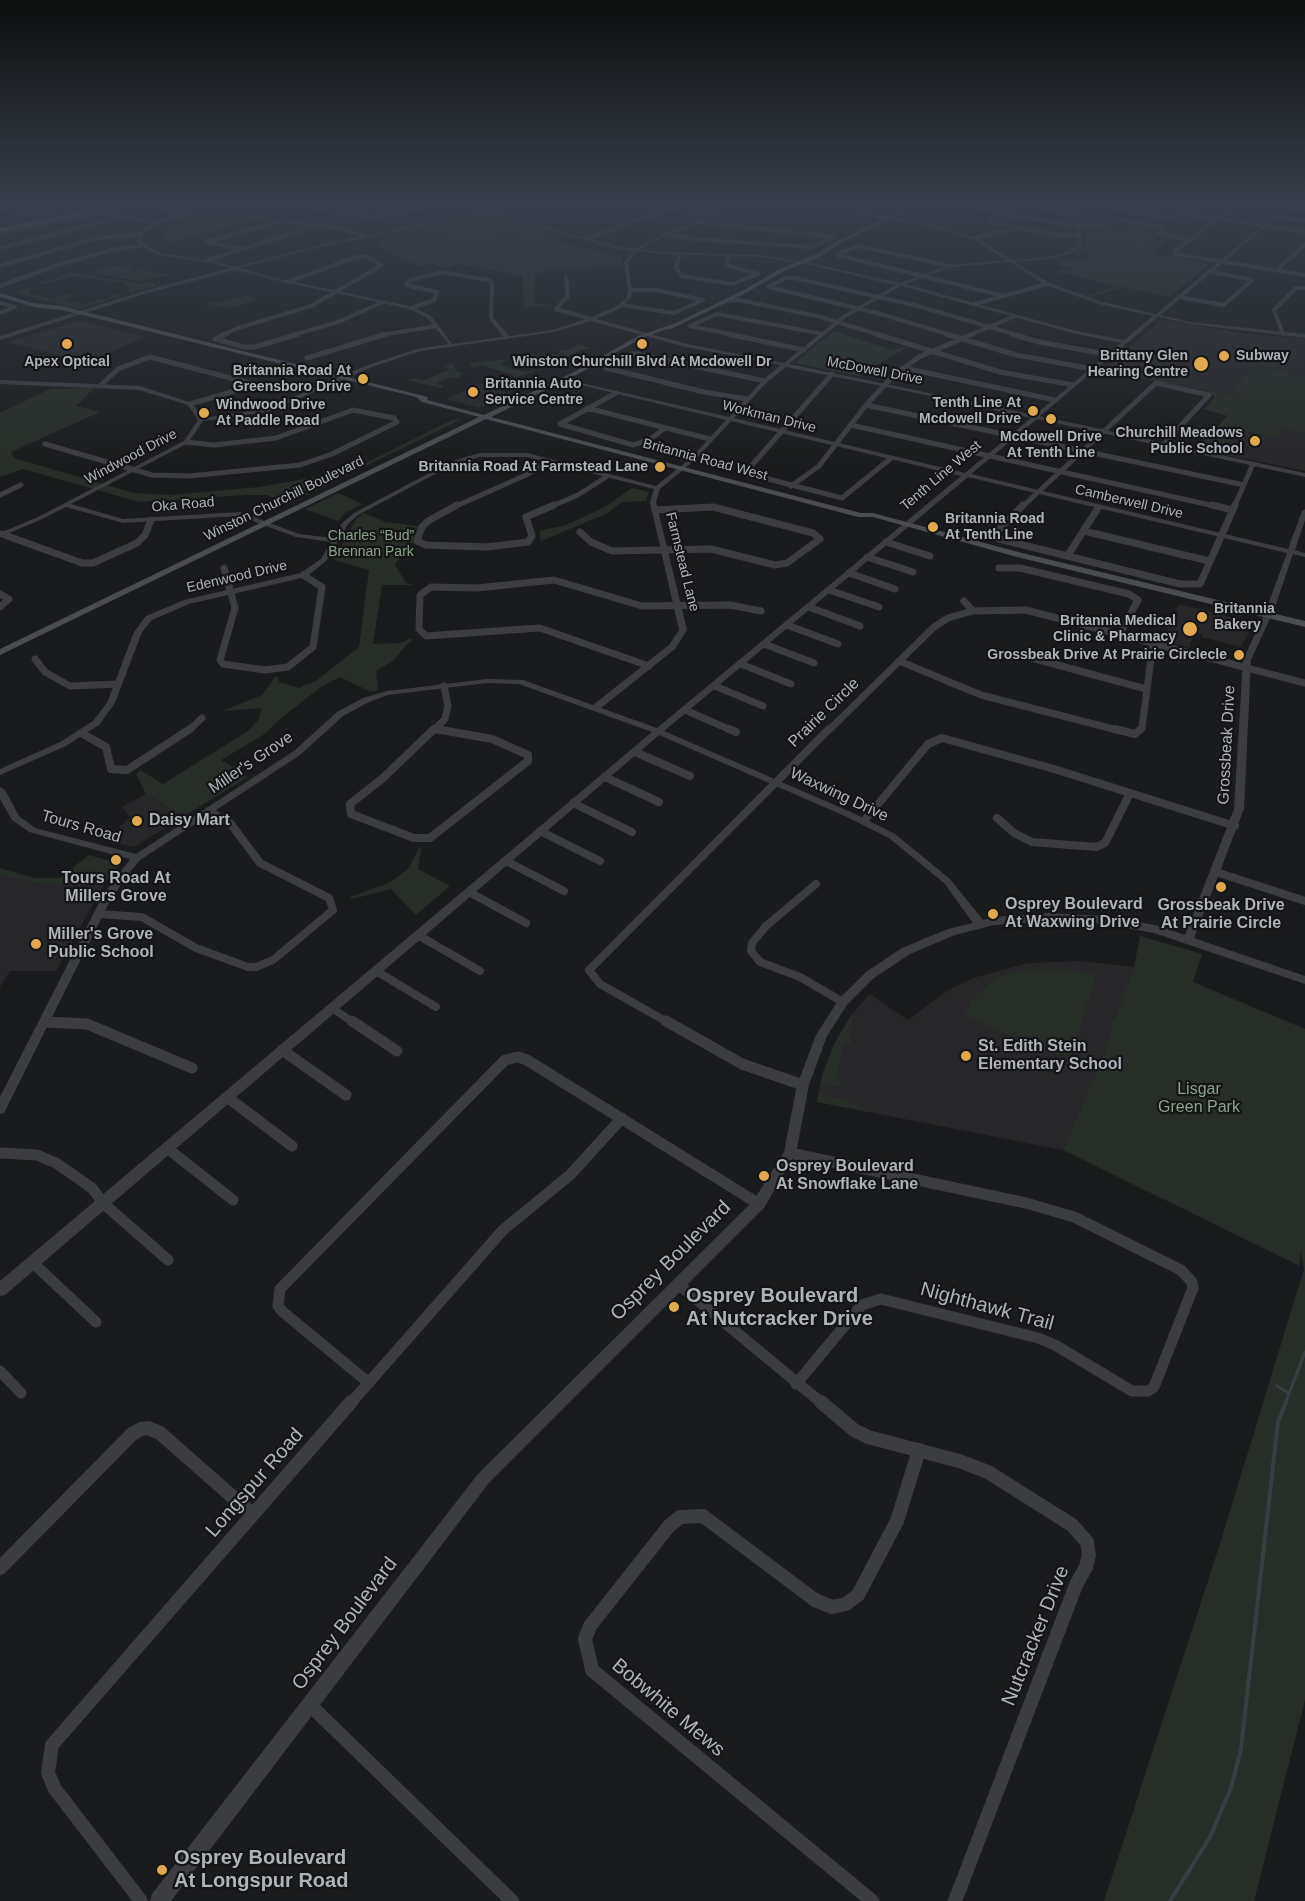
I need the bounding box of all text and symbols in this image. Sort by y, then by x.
marker: Apex Optical [60,337,74,351]
marker: Winston Churchill Blvd At Mcdowell Dr [635,337,649,351]
place label: Brittany Glen Hearing Centre [1088,348,1188,380]
place label: Subway [1236,348,1289,364]
marker: Subway [1217,349,1231,363]
street label: McDowell Drive [826,353,924,389]
place label: Apex Optical [24,354,110,370]
place label: Winston Churchill Blvd At Mcdowell Dr [513,354,771,370]
marker: Brittany Glen Hearing Centre [1192,355,1210,373]
place label: Britannia Road At Greensboro Drive [233,363,351,396]
marker: Britannia Road At Greensboro Drive [356,372,370,386]
place label: Britannia Auto Service Centre [485,376,583,408]
marker: Britannia Auto Service Centre [466,385,480,399]
place label: Tenth Line At Mcdowell Drive [919,395,1021,428]
place label: Windwood Drive At Paddle Road [216,397,326,430]
street label: Workman Drive [720,397,818,437]
marker: Tenth Line At Mcdowell Drive [1026,404,1040,418]
marker: Windwood Drive At Paddle Road [197,406,211,420]
marker: Mcdowell Drive At Tenth Line [1044,412,1058,426]
place label: Churchill Meadows Public School [1115,425,1243,458]
street label: Windwood Drive [82,426,180,488]
place label: Mcdowell Drive At Tenth Line [1000,429,1102,461]
marker: Churchill Meadows Public School [1248,434,1262,448]
street label: Britannia Road West [641,435,769,485]
street label: Tenth Line West [897,437,985,515]
street label: Winston Churchill Boulevard [201,453,367,545]
place label: Britannia Road At Farmstead Lane [419,459,648,475]
marker: Britannia Road At Farmstead Lane [653,460,667,474]
street label: Camberwell Drive [1073,481,1185,523]
street label: Oka Road [151,494,215,516]
street label: Farmstead Lane [662,511,702,613]
place label: Britannia Road At Tenth Line [945,511,1045,544]
marker: Britannia Road At Tenth Line [926,520,940,534]
park label: Charles “Bud” Brennan Park [328,528,414,560]
street label: Edenwood Drive [185,557,289,597]
place label: Britannia Bakery [1214,601,1275,634]
marker: Britannia Bakery [1195,610,1209,624]
place label: Britannia Medical Clinic & Pharmacy [1053,613,1176,646]
marker: Britannia Medical Clinic & Pharmacy [1181,620,1199,638]
place label: Grossbeak Drive At Prairie Circlecle [987,647,1227,663]
marker: Grossbeak Drive At Prairie Circlecle [1232,648,1246,662]
street label: Prairie Circle [784,674,864,752]
street label: Grossbeak Drive [1214,685,1240,805]
street label: Miller's Grove [205,728,297,798]
street label: Waxwing Drive [787,764,891,826]
street label: Tours Road [39,806,123,848]
place label: Daisy Mart [149,811,230,831]
marker: Daisy Mart [130,814,144,828]
marker: Tours Road At Millers Grove [109,853,123,867]
place label: Tours Road At Millers Grove [61,869,171,907]
marker: Grossbeak Drive At Prairie Circle [1214,880,1228,894]
place label: Osprey Boulevard At Waxwing Drive [1005,895,1143,933]
place label: Grossbeak Drive At Prairie Circle [1157,896,1285,934]
marker: Osprey Boulevard At Waxwing Drive [986,907,1000,921]
place label: Miller's Grove Public School [48,925,154,963]
marker: Miller's Grove Public School [29,937,43,951]
place label: St. Edith Stein Elementary School [978,1037,1122,1075]
marker: St. Edith Stein Elementary School [959,1049,973,1063]
park label: Lisgar Green Park [1158,1080,1240,1118]
place label: Osprey Boulevard At Snowflake Lane [776,1157,918,1195]
marker: Osprey Boulevard At Snowflake Lane [757,1169,771,1183]
street label: Osprey Boulevard [606,1196,736,1326]
street label: Nighthawk Trail [918,1278,1056,1336]
place label: Osprey Boulevard At Nutcracker Drive [686,1284,873,1331]
marker: Osprey Boulevard At Nutcracker Drive [667,1300,681,1314]
street label: Longspur Road [201,1424,309,1542]
street label: Osprey Boulevard [287,1553,403,1695]
street label: Nutcracker Drive [997,1562,1075,1710]
street label: Bobwhite Mews [607,1654,729,1762]
place label: Osprey Boulevard At Longspur Road [174,1846,348,1893]
marker: Osprey Boulevard At Longspur Road [155,1863,169,1877]

